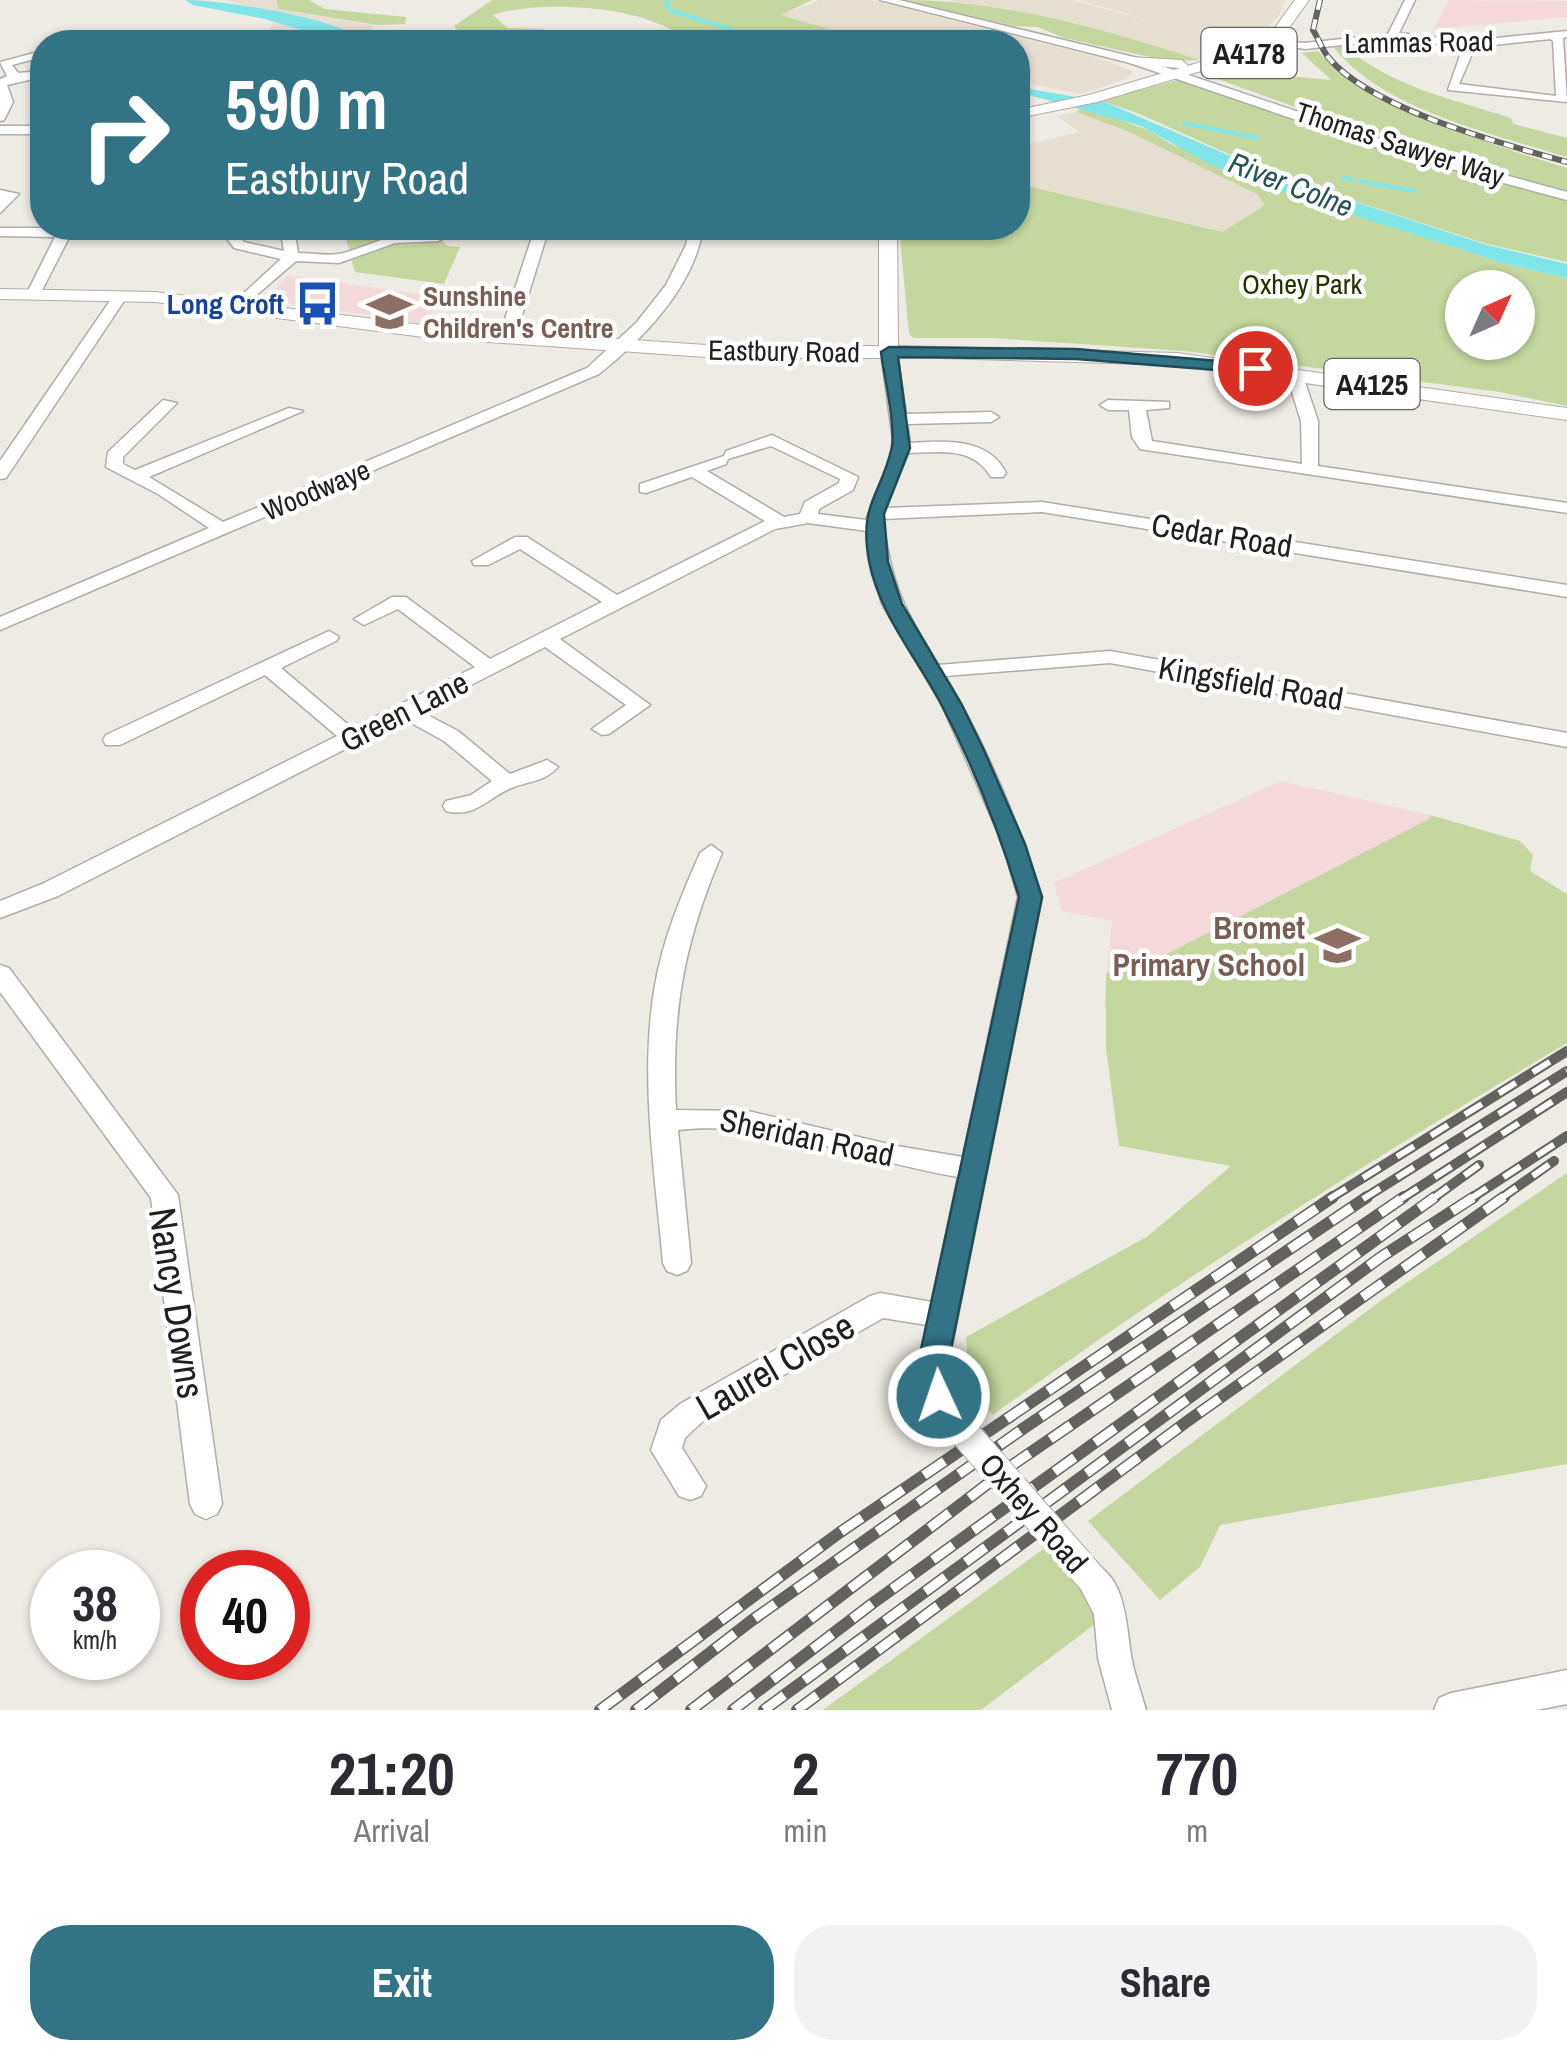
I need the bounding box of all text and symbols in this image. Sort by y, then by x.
street label: Lammas Road [1344,22,1494,62]
road number: A4178 [1202,28,1296,78]
text: 590 m [225,57,388,151]
icon: right [60,70,190,200]
street label: Thomas Sawyer Way [1291,92,1510,196]
water label: River Colne [1223,142,1359,226]
text: Eastbury Road [225,147,469,208]
park label: Oxhey Park [1242,265,1362,303]
north arrow [1445,270,1535,360]
map controls [1445,270,1535,360]
place label: Sunshine Children's Centre [423,277,613,347]
bus stop icon: Long Croft [293,280,341,328]
place label: Long Croft [167,285,284,323]
school or university icon: Sunshine Children's Centre [366,288,414,336]
pin [1213,326,1298,411]
street label: Eastbury Road [708,331,860,371]
icon: arrive [1228,341,1283,396]
road number: A4125 [1324,359,1420,409]
street label: Woodwaye [256,450,376,530]
street label: Cedar Road [1149,503,1295,567]
street label: Kingsfield Road [1155,646,1347,720]
street label: Green Lane [332,660,476,762]
place label: Bromet Primary School [1112,906,1305,986]
school or university icon: Bromet Primary School [1314,921,1362,969]
street label: Sheridan Road [716,1098,898,1176]
street label: Nancy Downs [137,1204,217,1402]
street label: Laurel Close [687,1300,863,1432]
position arrow [887,1344,991,1448]
street label: Oxhey Road [970,1444,1098,1582]
speed limit sign: 40 [180,1550,310,1680]
text: 38 [72,1569,118,1637]
text: km/h [73,1623,117,1657]
text: 21:20 [329,1733,455,1814]
text: 2 [792,1733,819,1814]
text: 770 [1156,1733,1238,1814]
text: Arrival [354,1809,430,1852]
text: min [783,1809,827,1852]
text: m [1186,1809,1208,1852]
button: Exit [30,1925,774,2040]
button: Share [794,1925,1537,2040]

